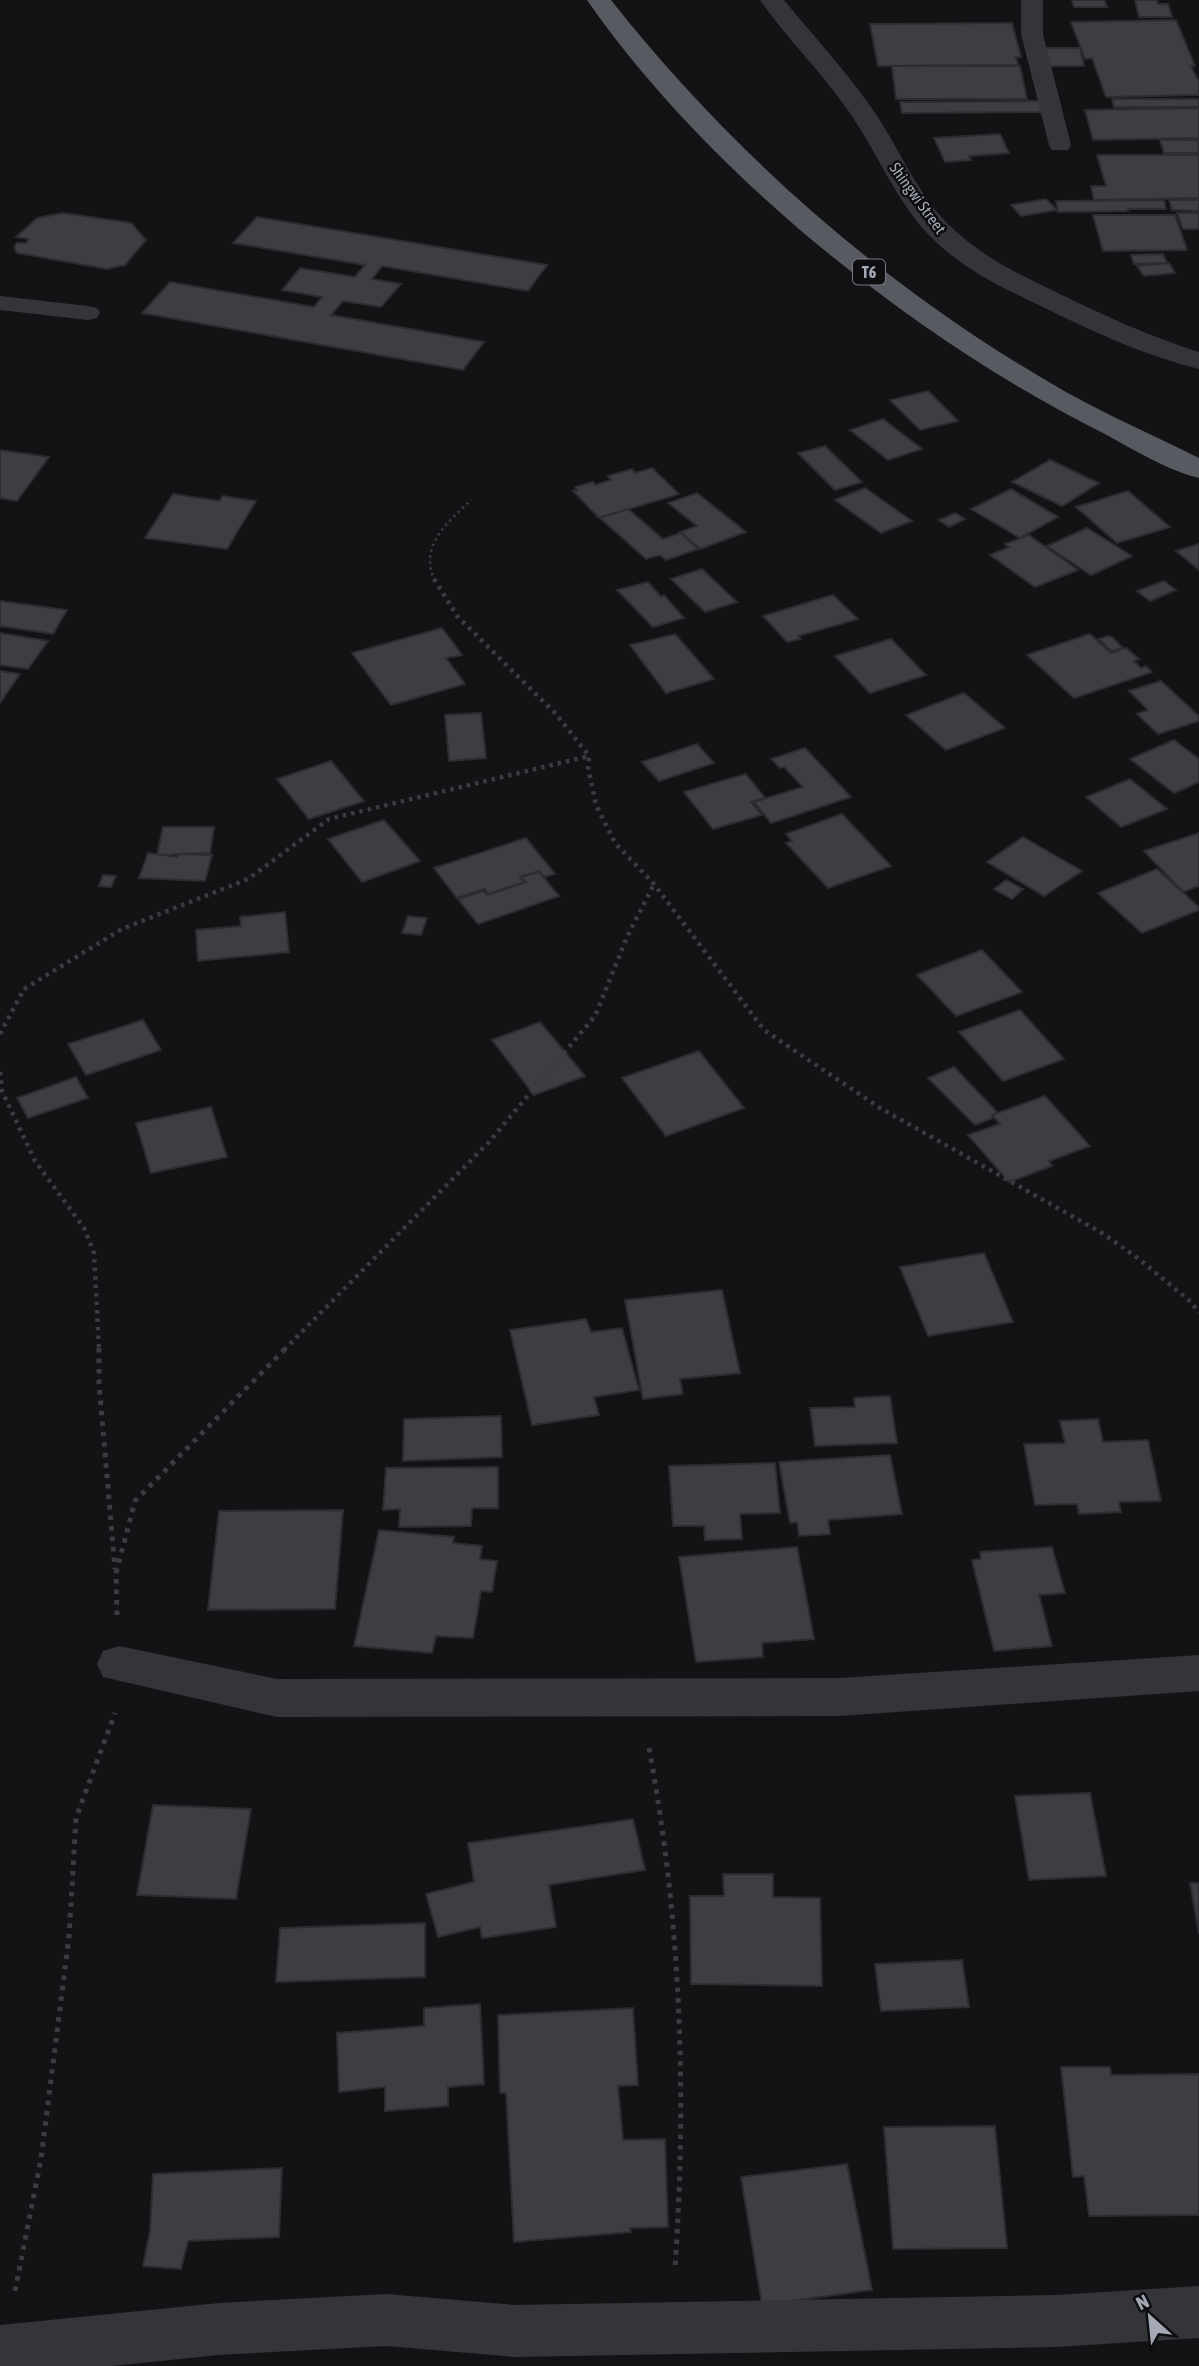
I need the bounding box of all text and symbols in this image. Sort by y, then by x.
street label: Shingwi Street [885,159,950,238]
road number: T6 [853,260,885,284]
north arrow [1115,2282,1185,2352]
text: N [1132,2290,1152,2314]

